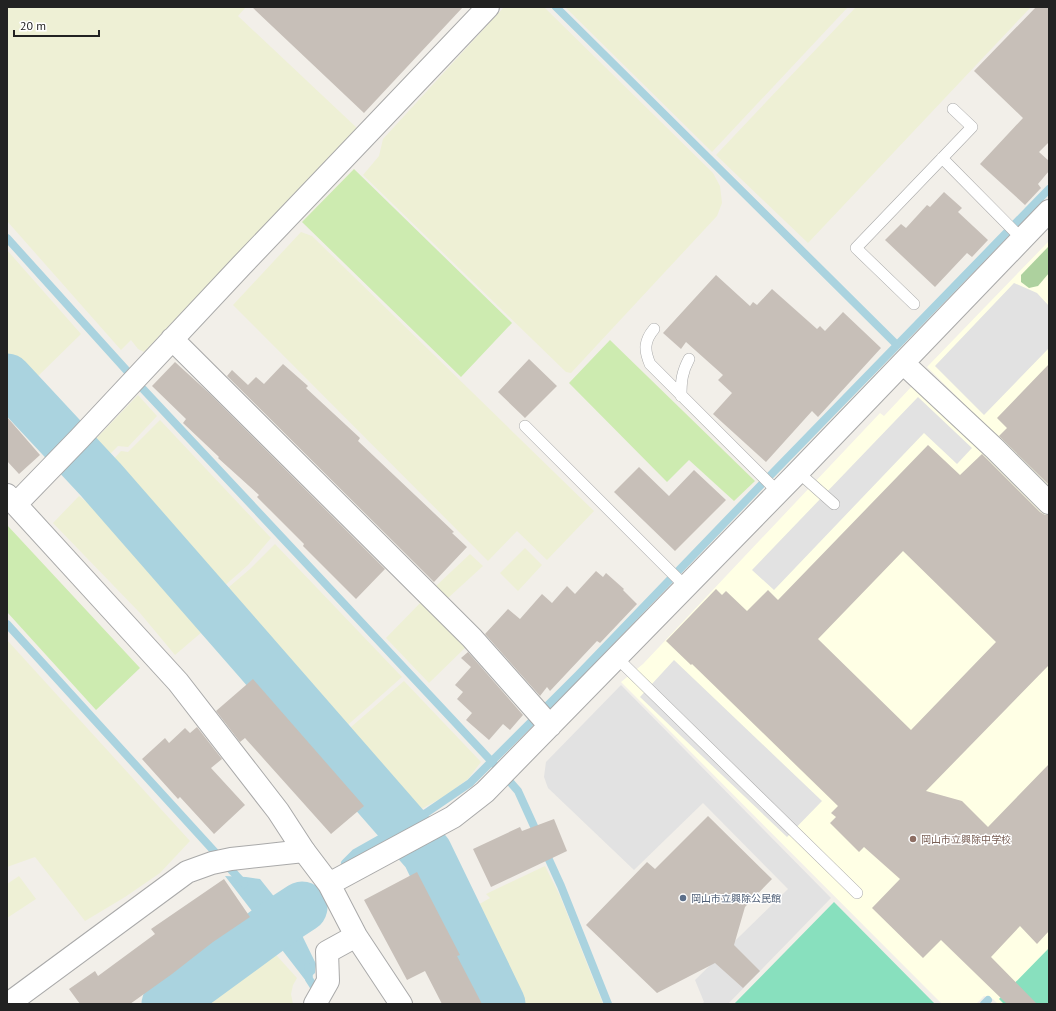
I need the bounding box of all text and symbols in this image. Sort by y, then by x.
scale bar [14,12,99,38]
text: 20 m [20,18,46,33]
place label: 岡山市立興除中学校 [921,833,1011,846]
marker: 岡山市立興除中学校 [908,834,918,844]
place label: 岡山市立興除公民館 [691,892,781,905]
marker: 岡山市立興除公民館 [678,893,688,903]

